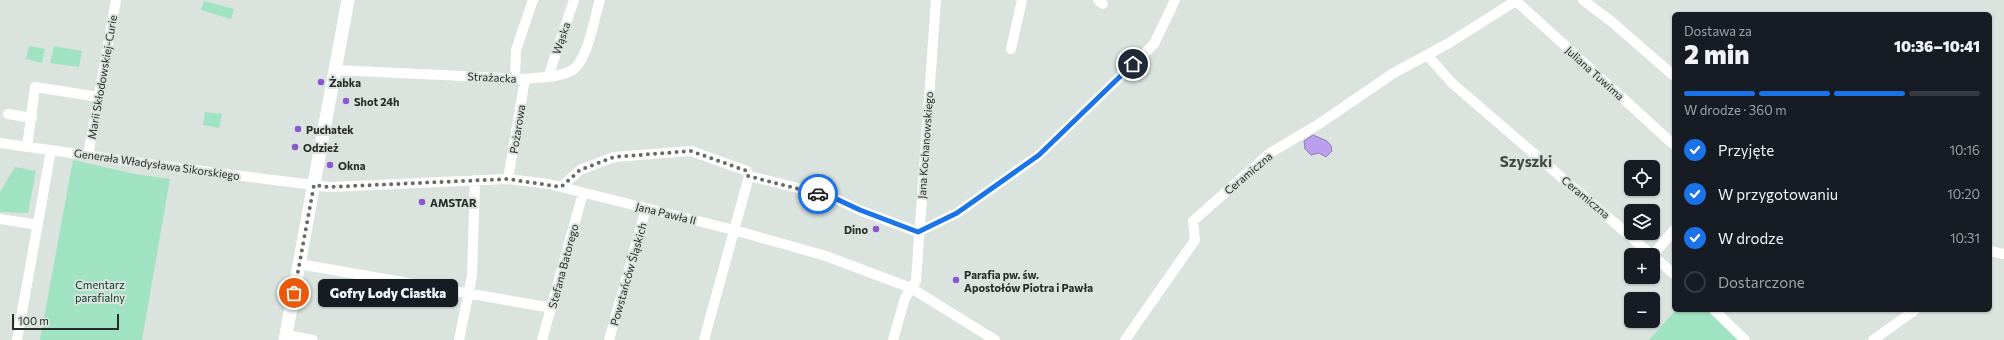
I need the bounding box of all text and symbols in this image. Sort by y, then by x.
street label: Marii Skłodowskiej-Curie [85,14,119,140]
street label: Wąska [549,20,573,56]
text: Dostawa za [1684,23,1752,39]
text: 10:36–10:41 [1894,37,1980,55]
text: 2 min [1684,38,1749,69]
street label: Juliana Tuwima [1562,43,1627,103]
pin [1116,47,1150,81]
icon: home [1122,53,1144,75]
street label: Strażacka [467,69,517,85]
place label: Żabka [329,76,361,89]
marker: Żabka [316,77,326,87]
street label: Jana Kochanowskiego [915,90,936,199]
place label: Shot 24h [354,95,399,108]
marker: Shot 24h [341,96,351,106]
text: W drodze · 360 m [1684,102,1786,118]
street label: Pożarowa [507,104,527,154]
place label: Puchatek [306,123,354,136]
marker: Puchatek [293,124,303,134]
icon: check [1684,139,1706,161]
place label: Odzież [303,141,339,154]
text: Przyjęte [1718,141,1774,159]
marker: Odzież [290,142,300,152]
text: 10:16 [1949,142,1980,158]
street label: Generała Władysława Sikorskiego [73,146,241,182]
street label: Ceramiczna [1221,149,1275,197]
district label: Szyszki [1500,152,1552,170]
place label: Okna [338,159,366,172]
marker: Okna [325,160,335,170]
map controls [1624,160,1660,328]
button: locate [1624,160,1660,196]
street label: Ceramiczna [1559,173,1613,221]
courier [798,174,838,214]
icon: car [807,183,829,205]
icon: check [1684,183,1706,205]
text: W przygotowaniu [1718,185,1838,203]
text: 10:20 [1947,186,1980,202]
place label: AMSTAR [430,196,477,209]
marker: AMSTAR [417,197,427,207]
street label: Jana Pawła II [634,199,698,228]
button: layers [1624,204,1660,240]
street label: Powstańców Śląskich [606,221,649,327]
street label: Stefana Batorego [545,222,581,310]
place label: Dino [844,223,868,236]
marker: Dino [871,224,881,234]
icon: check [1684,227,1706,249]
text: W drodze [1718,229,1784,247]
text: 10:31 [1950,230,1980,246]
button: + [1624,248,1660,284]
place label: Parafia pw. św. Apostołów Piotra i Pawła [964,268,1093,294]
text: Dostarczone [1718,273,1805,291]
marker: Parafia pw. św. Apostołów Piotra i Pawła [951,275,961,285]
pin [277,276,311,310]
park label: Cmentarz parafialny [75,278,125,304]
callout: Gofry Lody Ciastka [318,279,458,307]
icon: bag [283,282,305,304]
text: Gofry Lody Ciastka [330,285,446,301]
button: − [1624,292,1660,328]
scale bar [12,312,119,331]
text: 100 m [18,314,49,327]

